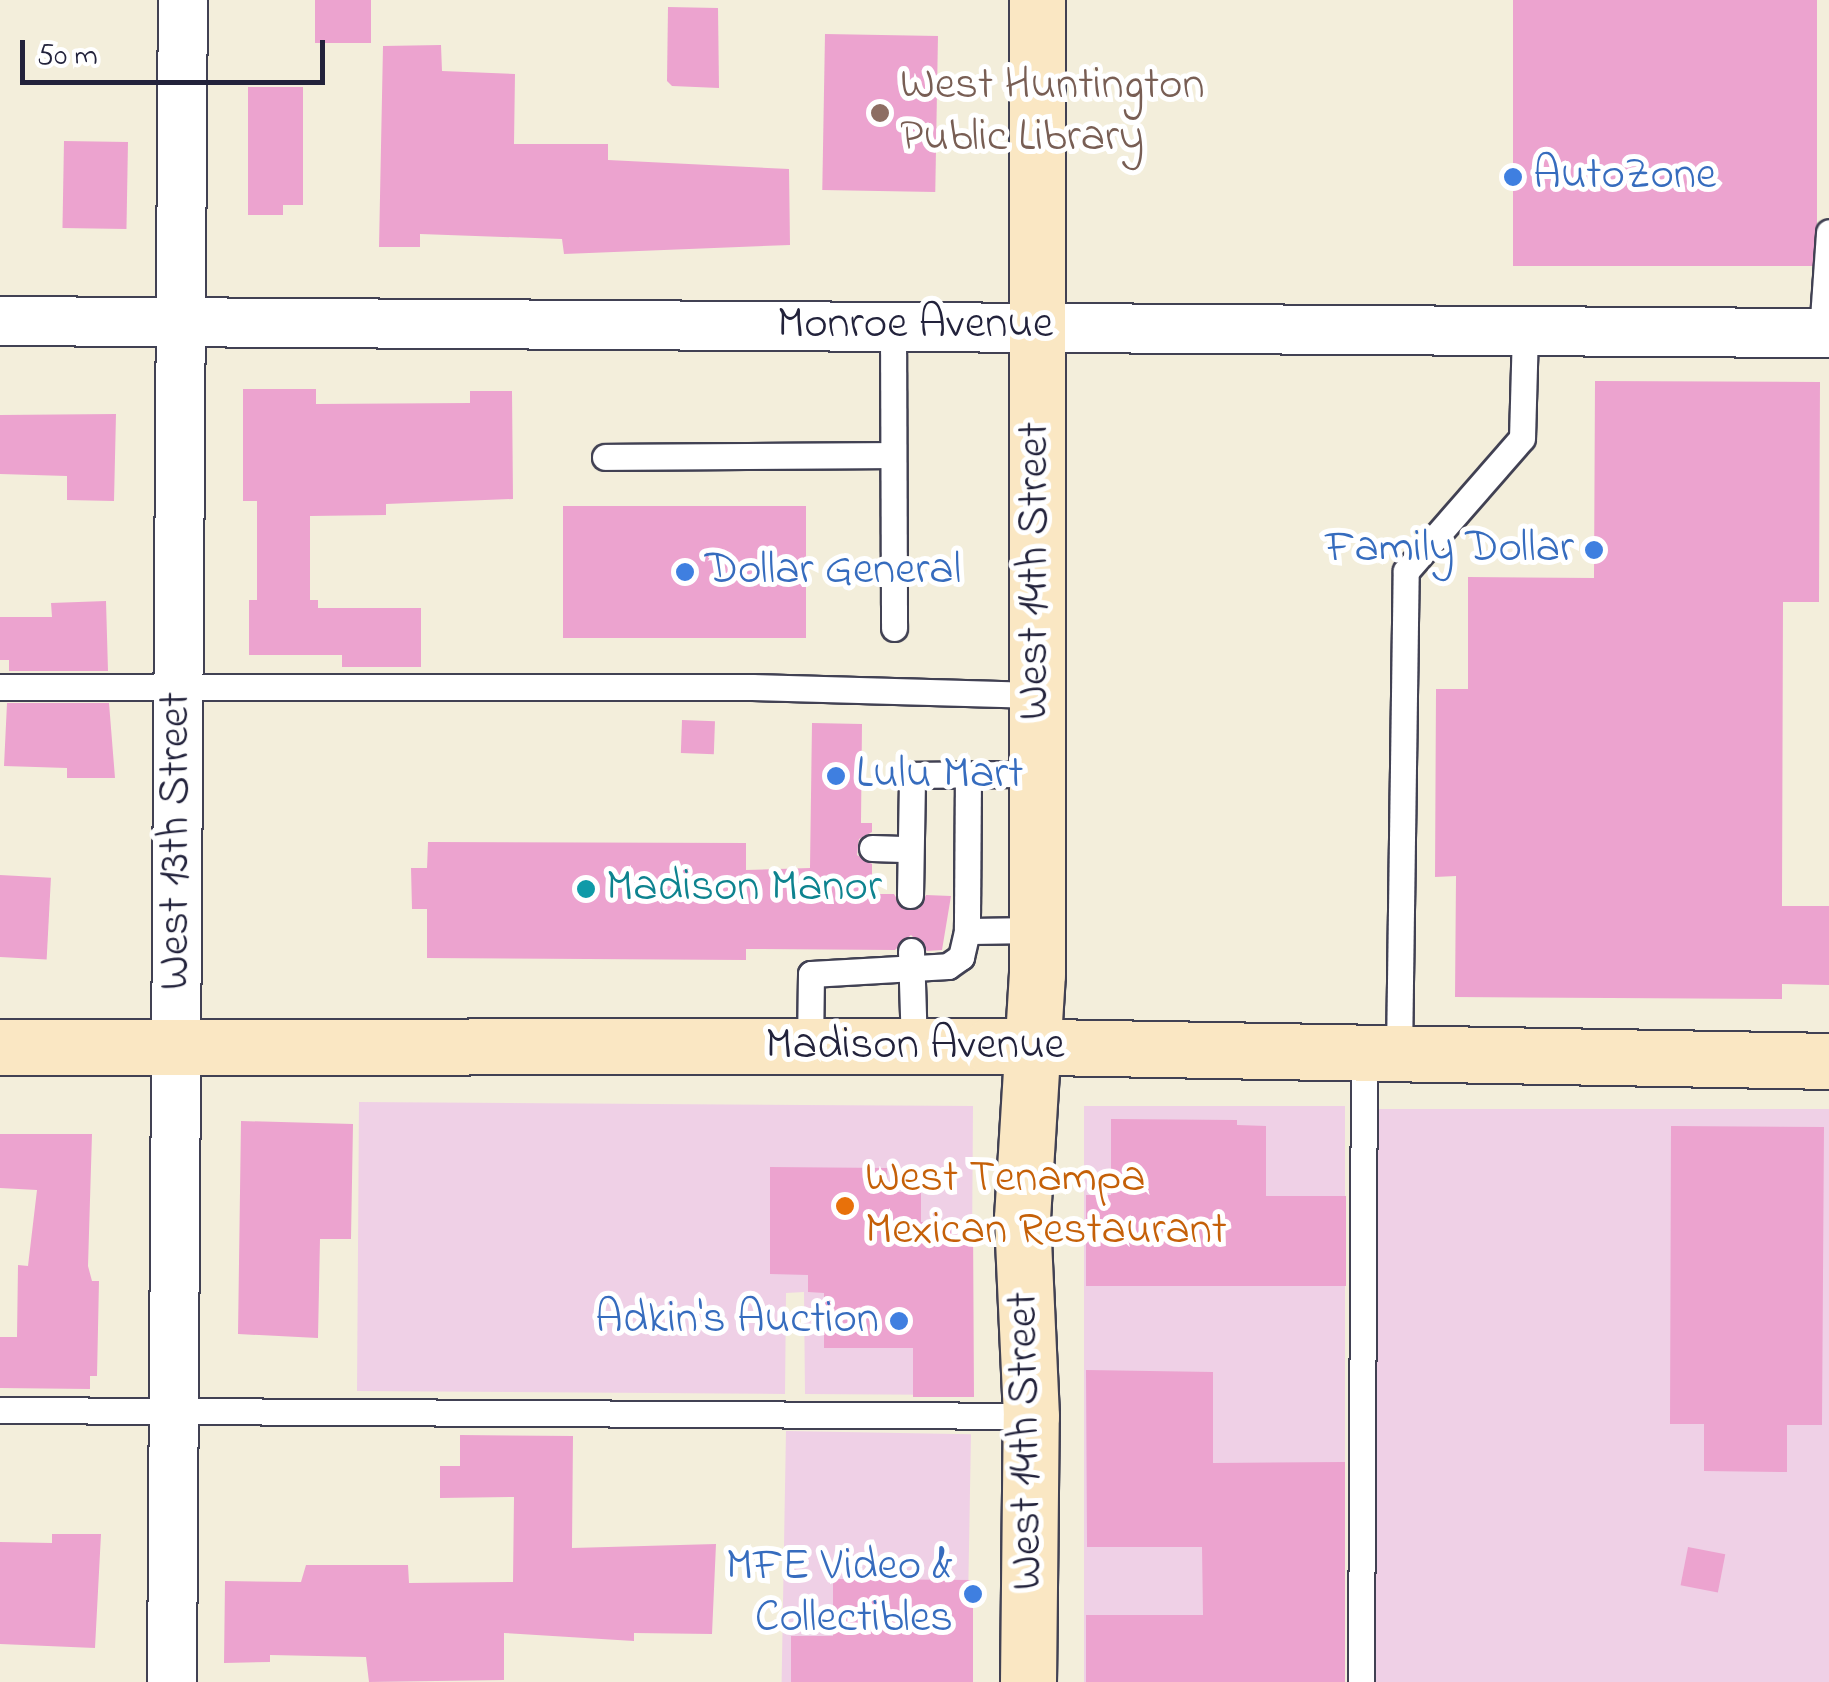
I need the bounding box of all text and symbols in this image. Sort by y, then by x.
scale bar [25,20,330,82]
text: 50 m [37,35,98,79]
place label: West Huntington Public Library [900,60,1205,166]
marker: West Huntington Public Library [869,102,891,124]
place label: AutoZone [1533,150,1716,204]
marker: AutoZone [1502,166,1524,188]
street label: Monroe Avenue [777,299,1053,353]
street label: West 14th Street [1009,422,1063,720]
place label: Family Dollar [1325,523,1574,577]
marker: Family Dollar [1583,539,1605,561]
place label: Dollar General [705,545,961,599]
marker: Dollar General [674,561,696,583]
street label: West 13th Street [150,692,204,990]
place label: Lulu Mart [856,749,1023,803]
marker: Lulu Mart [825,765,847,787]
place label: Madison Manor [606,862,882,916]
marker: Madison Manor [575,878,597,900]
street label: Madison Avenue [765,1020,1065,1074]
place label: West Tenampa Mexican Restaurant [865,1153,1227,1259]
marker: West Tenampa Mexican Restaurant [834,1195,856,1217]
street label: West 14th Street [997,1291,1057,1591]
place label: Adkin's Auction [595,1294,879,1348]
marker: Adkin's Auction [888,1310,910,1332]
place label: MFE Video & Collectibles [726,1541,953,1647]
marker: MFE Video & Collectibles [962,1583,984,1605]

